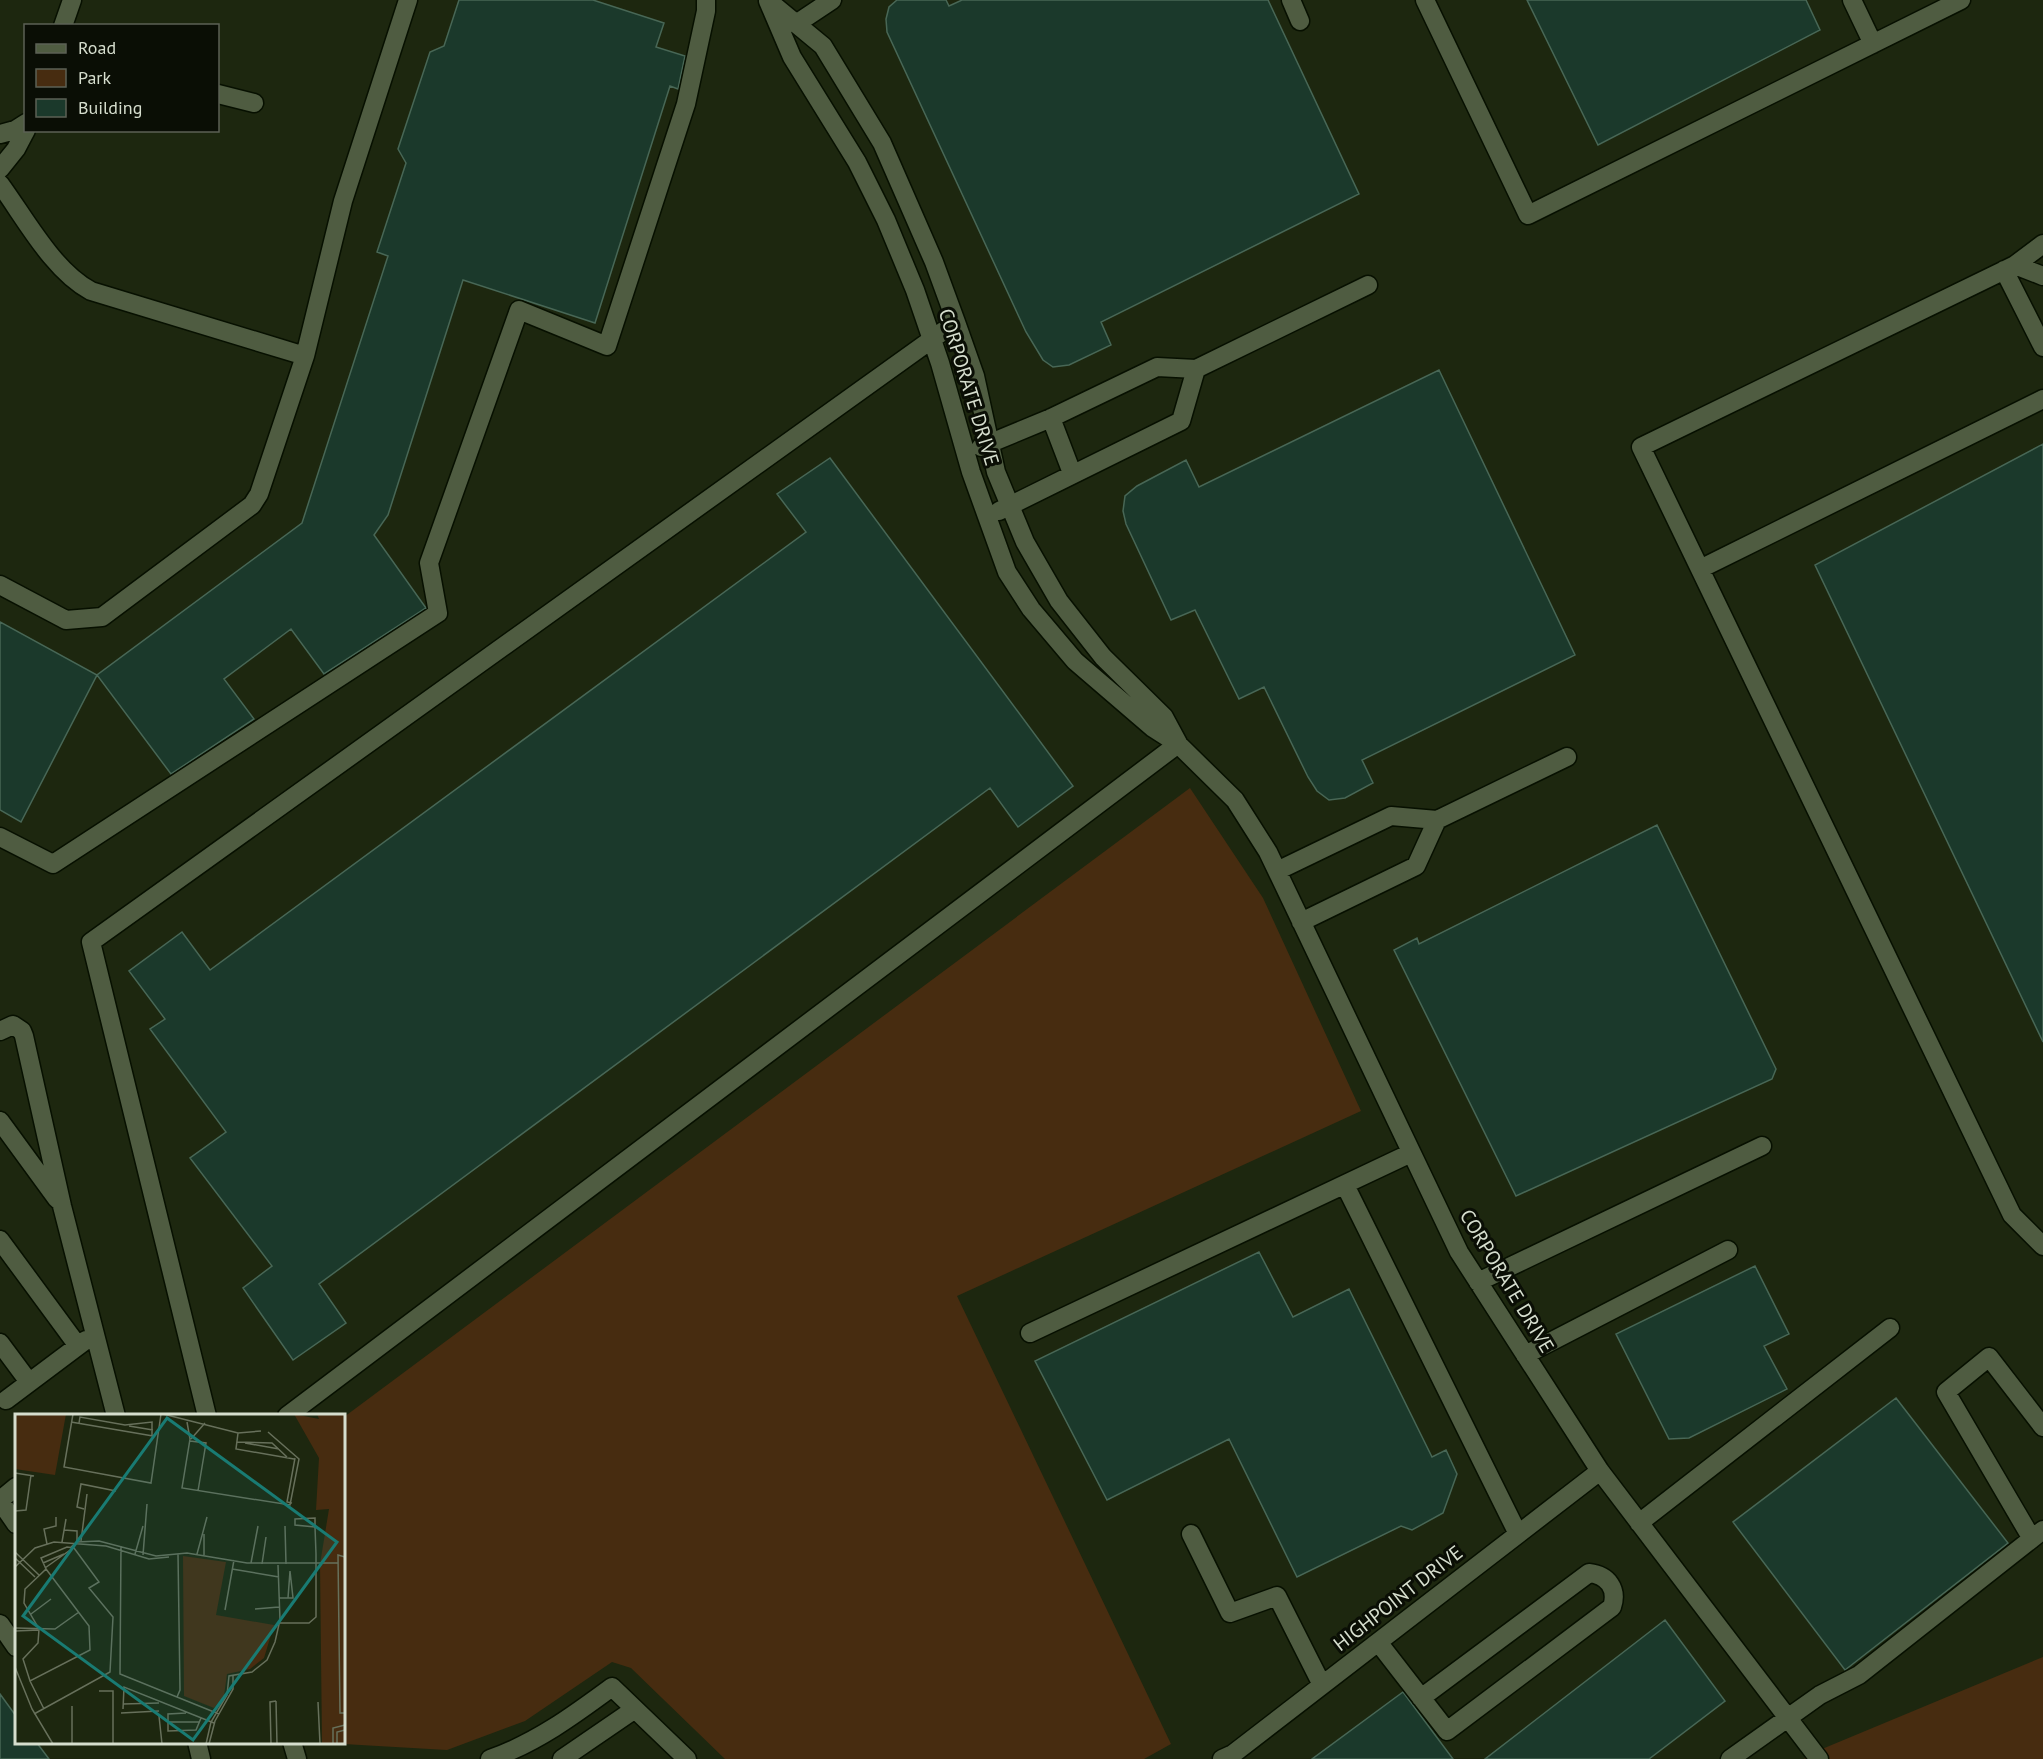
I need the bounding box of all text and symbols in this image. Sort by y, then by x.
legend [24,24,219,132]
text: Road [78,36,116,59]
text: Park [78,66,111,89]
text: Building [78,96,142,119]
street label: CORPORATE DRIVE [933,305,1005,469]
street label: CORPORATE DRIVE [1454,1205,1560,1357]
inset map [15,1414,345,1744]
street label: HIGHPOINT DRIVE [1328,1539,1468,1657]

